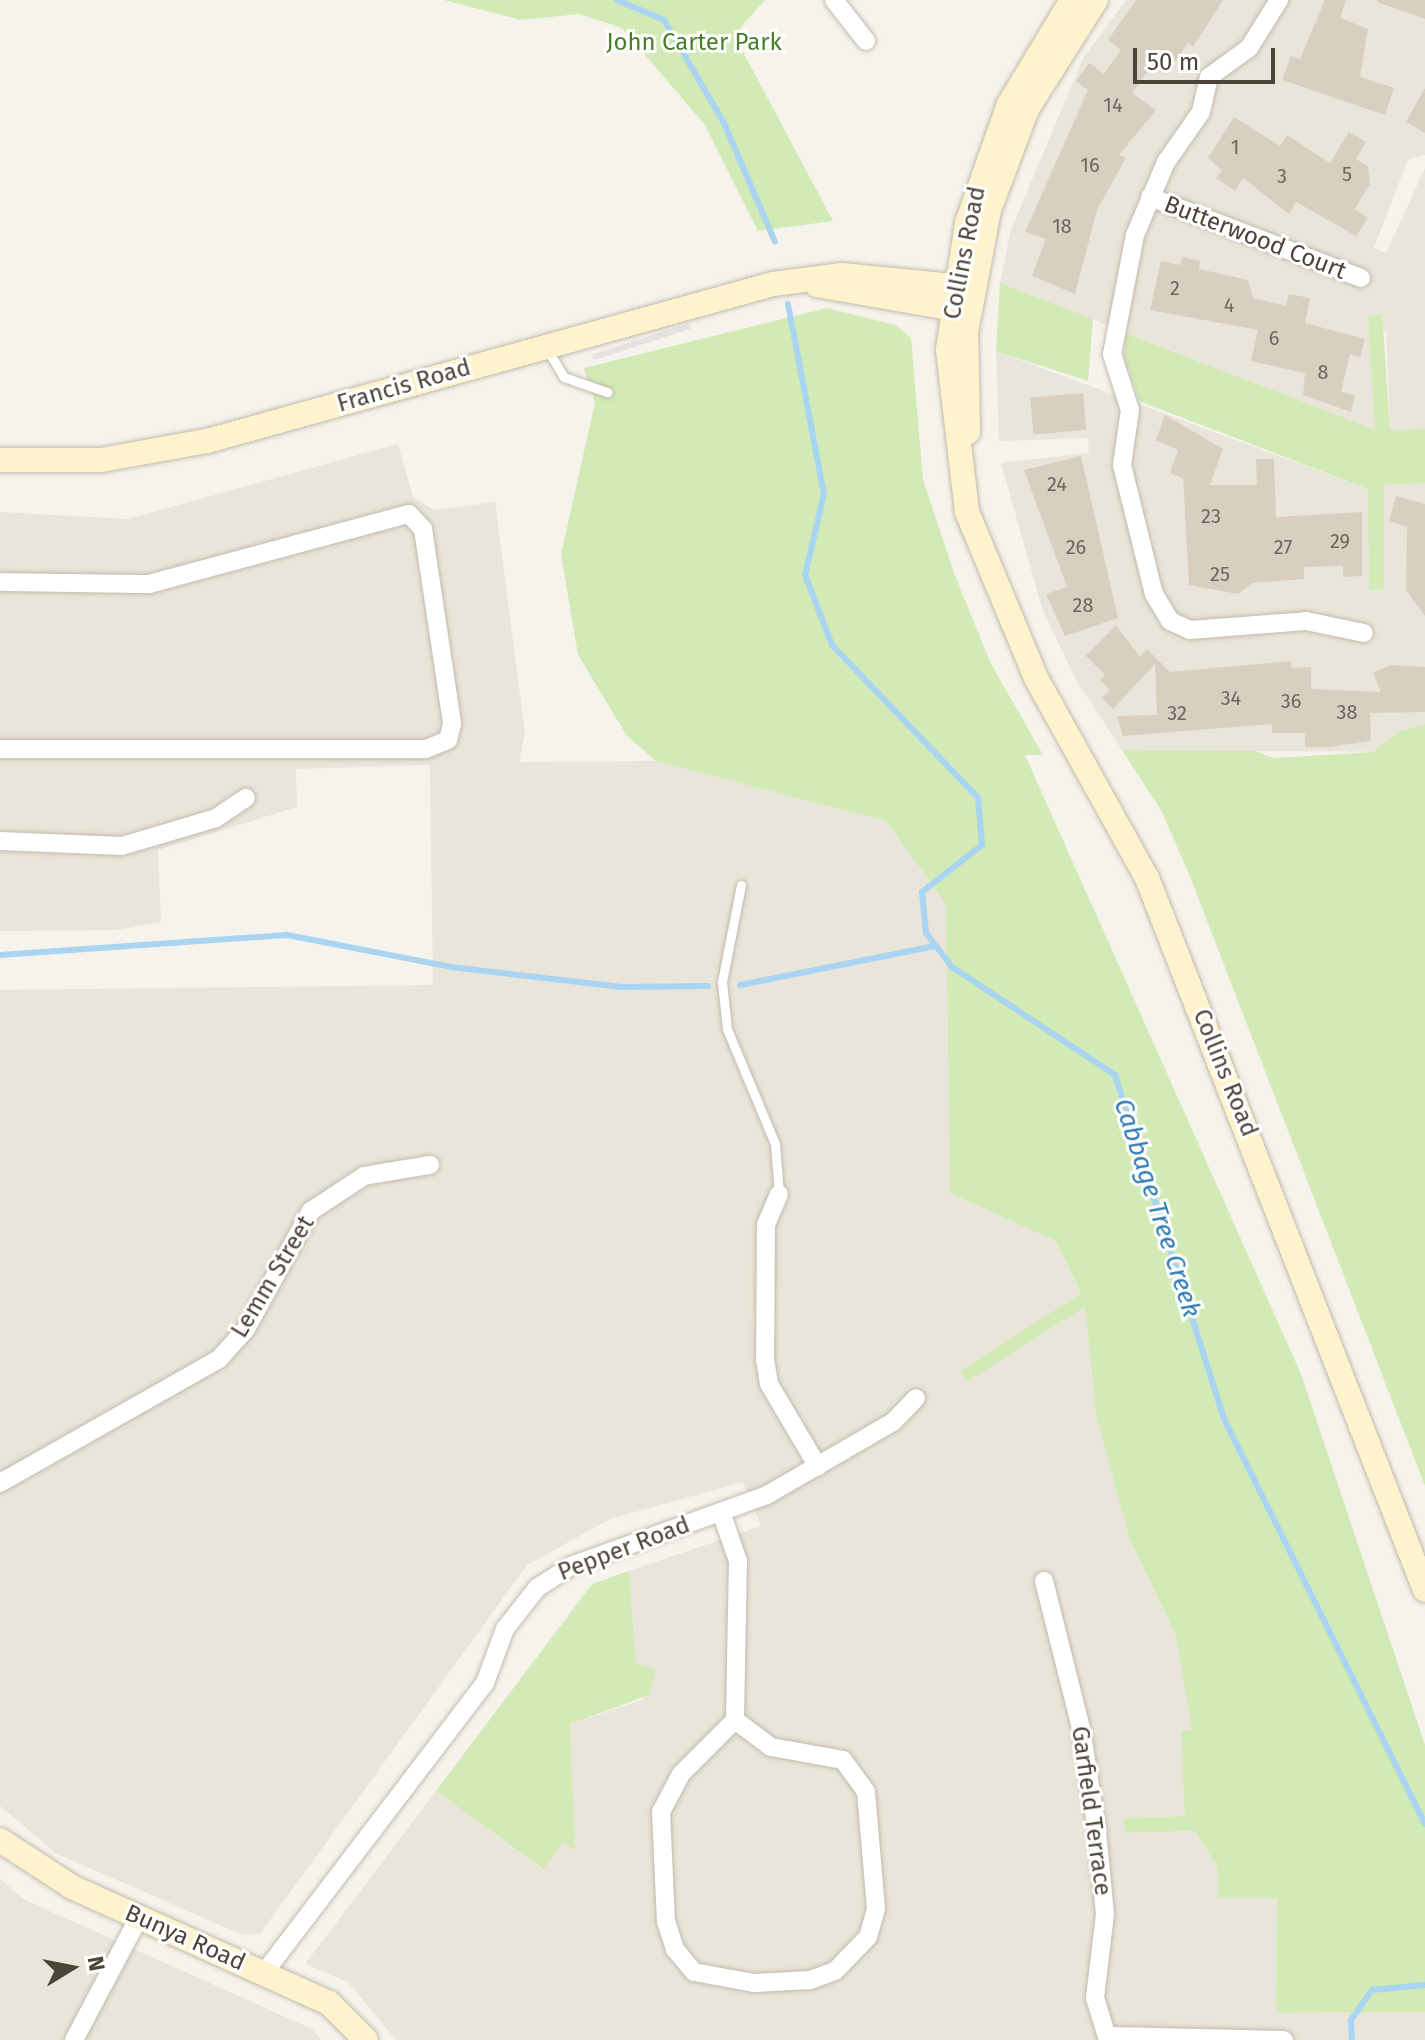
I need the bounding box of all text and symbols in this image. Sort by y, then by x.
park label: John Carter Park [606,29,782,57]
scale bar [1137,32,1279,82]
text: 50 m [1147,48,1199,76]
house number: 14 [1103,93,1123,117]
house number: 1 [1231,135,1239,159]
house number: 16 [1080,153,1100,177]
house number: 5 [1342,162,1352,186]
house number: 3 [1277,164,1287,188]
street label: Collins Road [938,184,992,322]
street label: Butterwood Court [1160,190,1350,286]
house number: 18 [1052,214,1072,238]
house number: 2 [1170,276,1180,300]
house number: 4 [1224,293,1234,317]
house number: 6 [1269,326,1279,350]
street label: Francis Road [334,353,474,419]
house number: 8 [1317,360,1329,384]
house number: 24 [1047,472,1067,496]
house number: 23 [1201,504,1221,528]
house number: 29 [1330,529,1350,553]
house number: 26 [1066,535,1086,559]
house number: 27 [1274,535,1292,559]
house number: 25 [1210,562,1230,586]
house number: 28 [1073,593,1093,617]
house number: 34 [1221,686,1241,710]
house number: 36 [1281,689,1301,713]
house number: 38 [1337,700,1357,724]
house number: 32 [1167,701,1187,725]
street label: Collins Road [1186,1005,1264,1141]
water label: Cabbage Tree Creek [1107,1095,1207,1321]
street label: Lemm Street [225,1211,321,1343]
street label: Pepper Road [554,1511,694,1587]
street label: Garfield Terrace [1065,1724,1117,1898]
street label: Bunya Road [120,1899,250,1977]
north arrow [32,1928,112,2008]
text: N [82,1954,111,1973]

